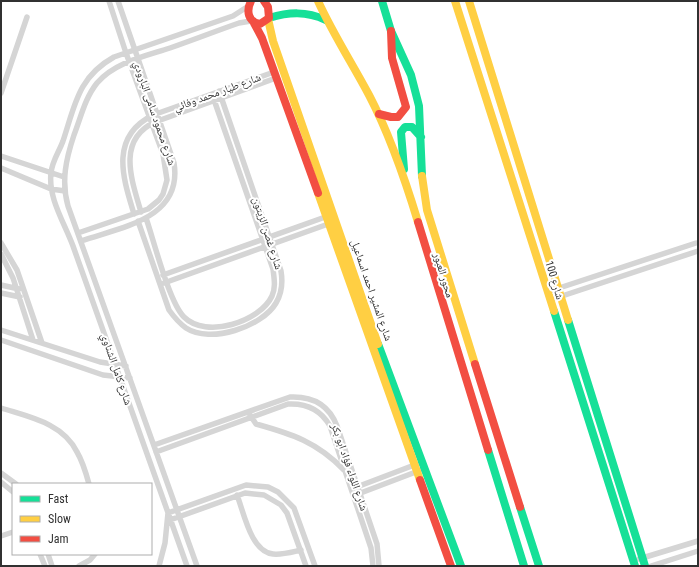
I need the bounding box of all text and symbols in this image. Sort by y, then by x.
street label: شارع محمود سامى البارودي [129,59,178,168]
street label: شارع طيار محمد وفائي [172,71,263,116]
street label: شارع غصن الزيتون [250,195,285,271]
street label: شارع المشير احمد اسماعيل [348,238,395,343]
street label: محور العبور [430,250,457,299]
street label: شارع 100 [542,259,567,301]
street label: شارع كامل الشناوي [96,332,135,407]
street label: شارع اللواء فؤاد ابو بكر [328,421,371,513]
legend [12,483,152,555]
text: Fast [48,492,69,506]
text: Slow [48,512,71,526]
text: Jam [48,532,69,546]

